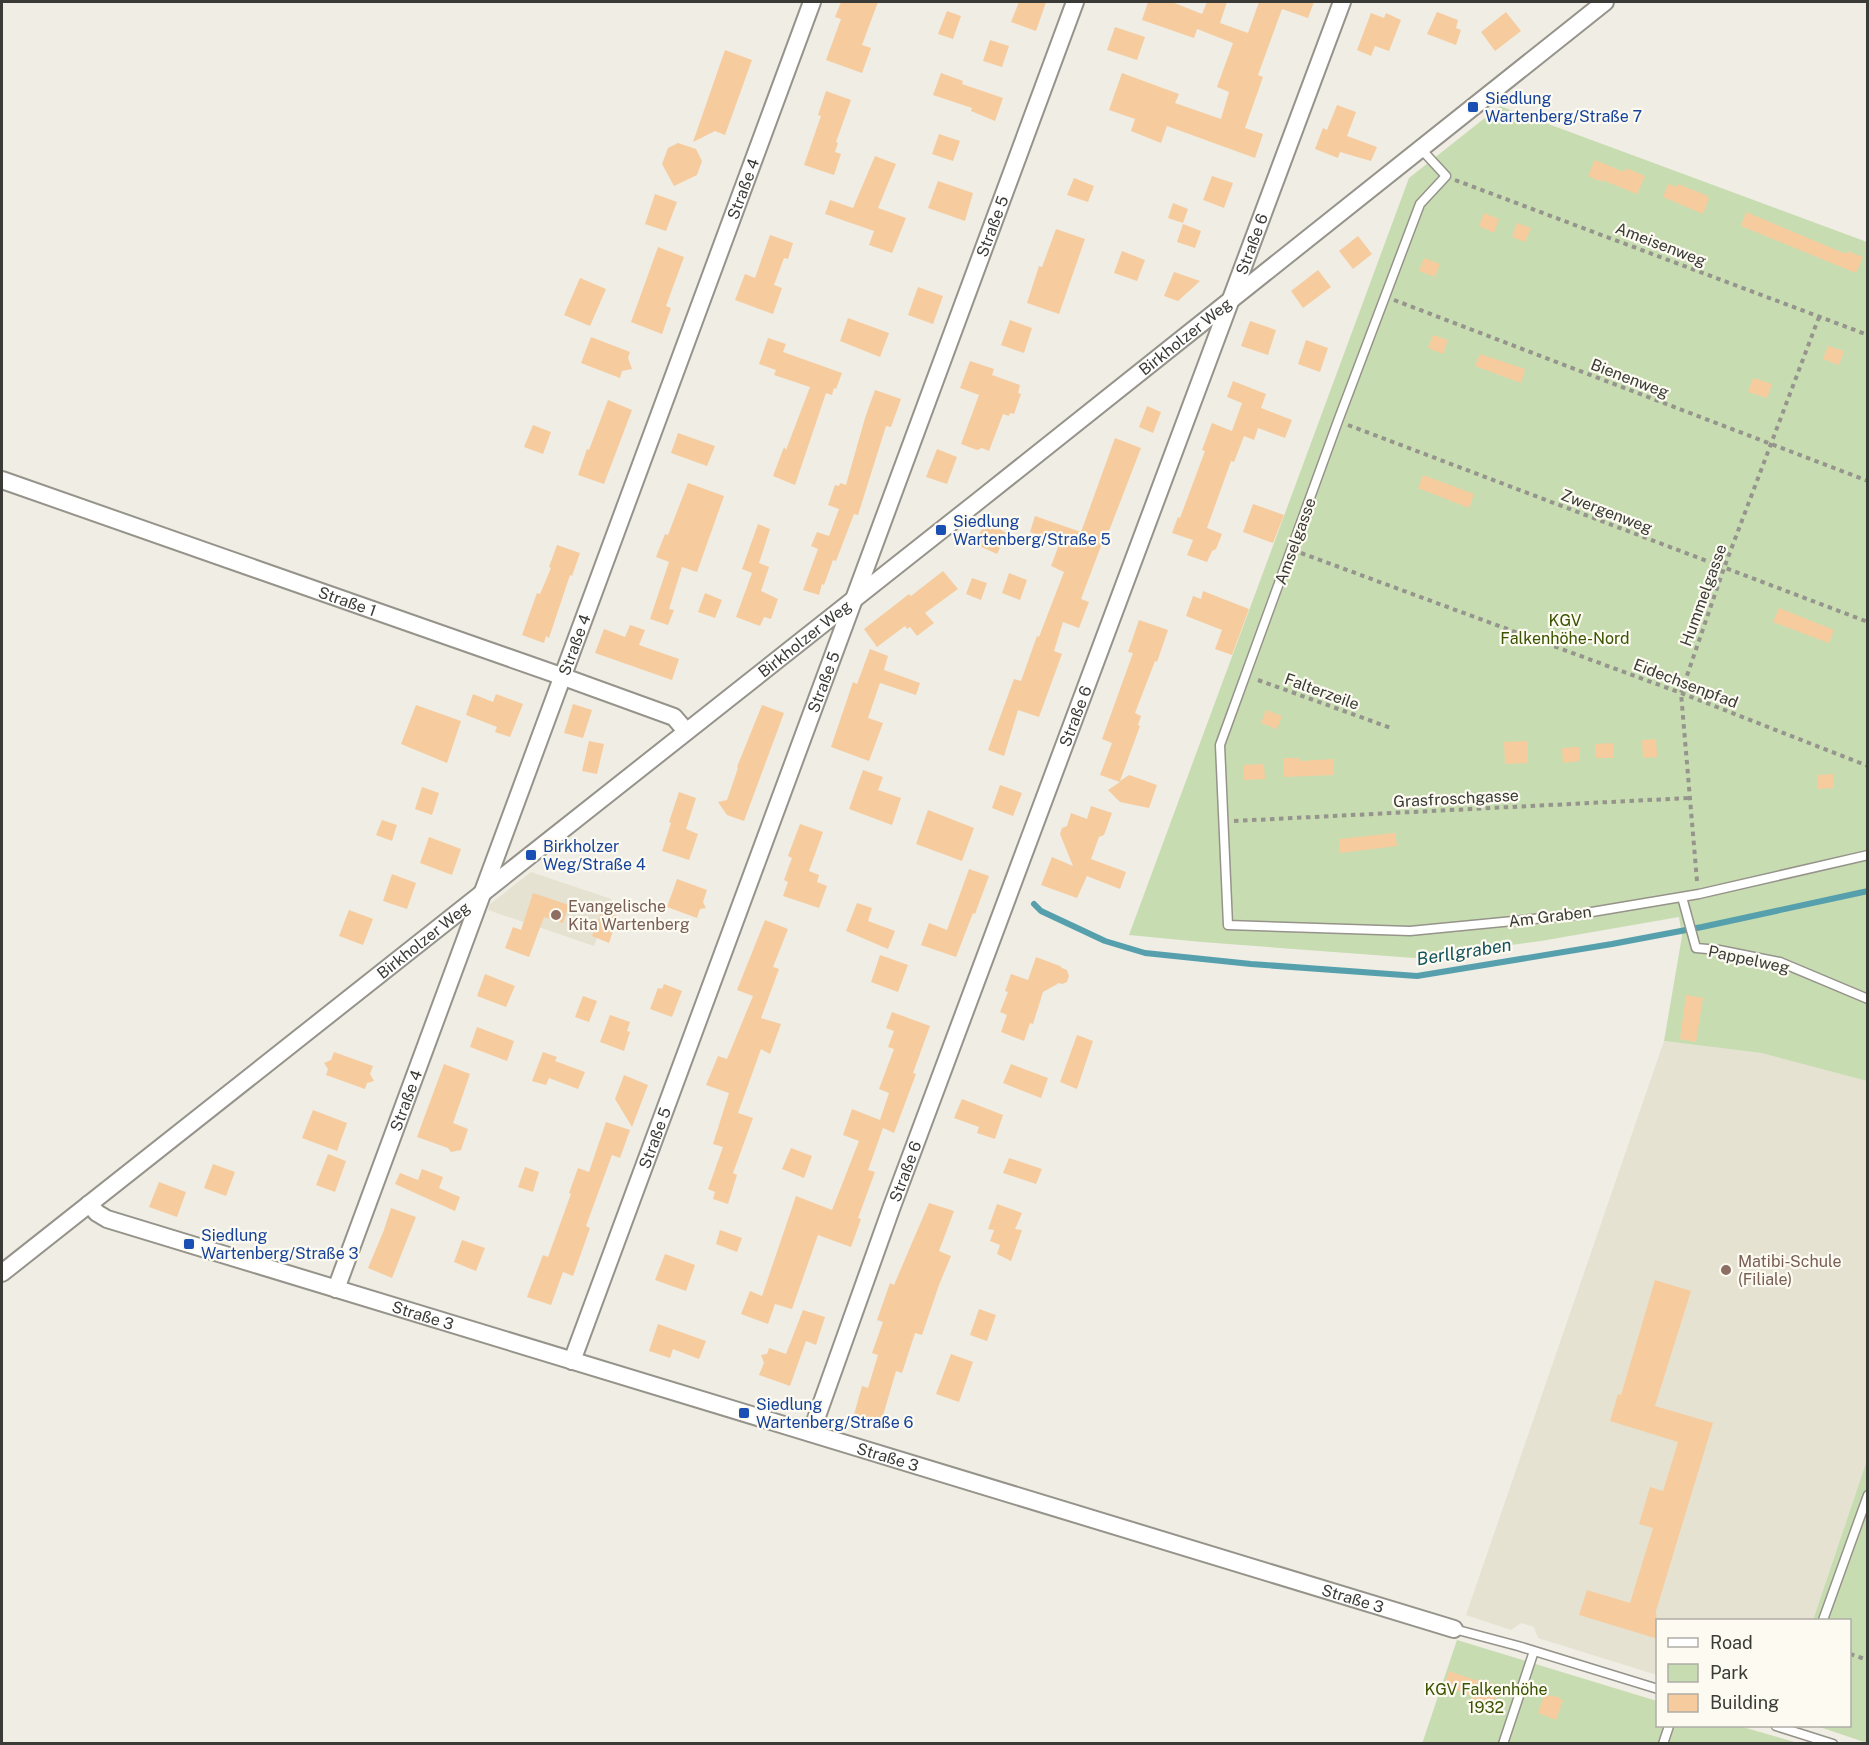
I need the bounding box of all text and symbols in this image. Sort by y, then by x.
place label: Siedlung Wartenberg/Straße 7 [1485,89,1642,126]
marker: Siedlung Wartenberg/Straße 7 [1466,100,1480,114]
street label: Straße 4 [723,156,763,222]
street label: Straße 5 [972,193,1012,260]
street label: Straße 6 [1232,211,1272,277]
street label: Ameisenweg [1613,218,1709,270]
street label: Birkholzer Weg [1135,294,1236,379]
street label: Bienenweg [1588,355,1672,402]
street label: Zwergenweg [1558,485,1655,538]
street label: Amselgasse [1271,495,1320,587]
place label: Siedlung Wartenberg/Straße 5 [953,512,1111,549]
marker: Siedlung Wartenberg/Straße 5 [934,523,948,537]
street label: Hummelgasse [1676,542,1731,649]
street label: Straße 1 [316,583,379,621]
street label: Birkholzer Weg [754,596,855,681]
park label: KGV Falkenhöhe-Nord [1500,611,1630,648]
street label: Straße 4 [555,612,595,678]
street label: Straße 5 [804,649,844,716]
street label: Eidechsenpfad [1631,655,1741,712]
street label: Falterzeile [1282,669,1362,714]
street label: Straße 6 [1056,683,1096,749]
street label: Grasfroschgasse [1393,786,1519,811]
place label: Birkholzer Weg/Straße 4 [543,837,646,874]
marker: Birkholzer Weg/Straße 4 [524,848,538,862]
place label: Evangelische Kita Wartenberg [568,897,690,934]
street label: Birkholzer Weg [373,898,474,983]
street label: Am Graben [1507,902,1593,931]
marker: Evangelische Kita Wartenberg [549,908,563,922]
water label: Berllgraben [1415,934,1513,969]
street label: Pappelweg [1706,942,1791,977]
street label: Straße 4 [386,1067,426,1134]
street label: Straße 5 [635,1105,675,1171]
street label: Straße 6 [885,1138,926,1205]
place label: Siedlung Wartenberg/Straße 3 [201,1226,359,1263]
marker: Siedlung Wartenberg/Straße 3 [182,1237,196,1251]
place label: Matibi-Schule (Filiale) [1738,1252,1842,1289]
marker: Matibi-Schule (Filiale) [1719,1263,1733,1277]
street label: Straße 3 [390,1297,456,1334]
place label: Siedlung Wartenberg/Straße 6 [756,1395,914,1432]
marker: Siedlung Wartenberg/Straße 6 [737,1406,751,1420]
street label: Straße 3 [854,1439,921,1476]
street label: Straße 3 [1319,1580,1386,1617]
legend [1656,1619,1851,1727]
text: Road [1710,1632,1753,1653]
text: Park [1710,1662,1748,1683]
park label: KGV Falkenhöhe 1932 [1424,1680,1548,1717]
text: Building [1710,1692,1779,1713]

